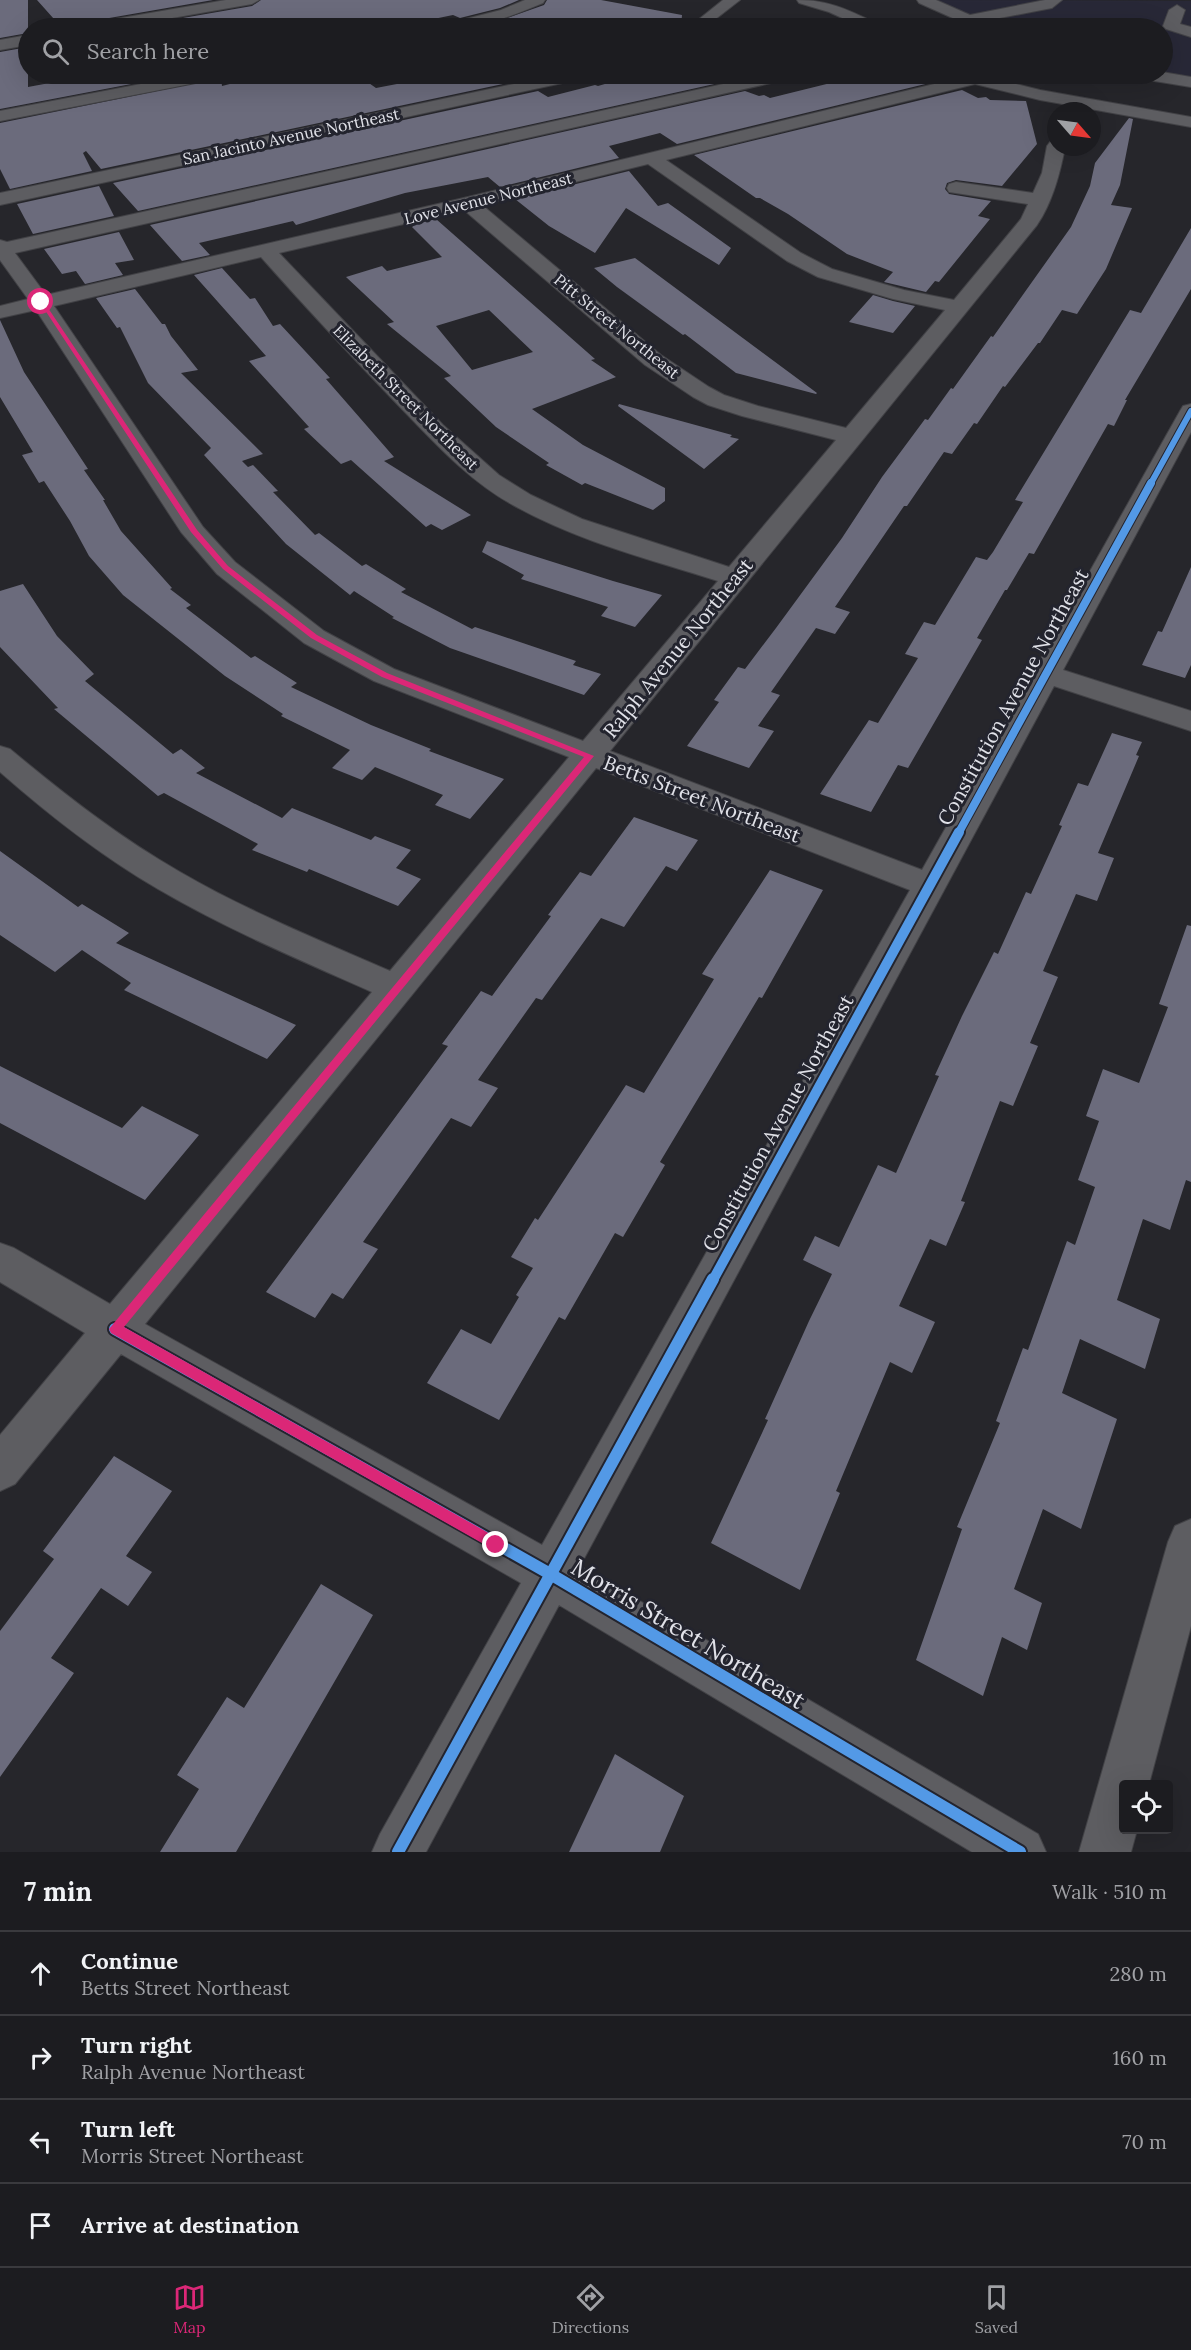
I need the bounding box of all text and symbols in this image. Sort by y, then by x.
search box [18,18,1173,84]
icon: search [39,35,72,68]
text: Search here [87,37,209,65]
north arrow [1047,102,1101,156]
street label: San Jacinto Avenue Northeast [181,103,402,169]
street label: Love Avenue Northeast [402,167,575,229]
street label: Pitt Street Northeast [550,269,684,383]
route start [27,288,53,314]
street label: Elizabeth Street Northeast [329,320,483,474]
street label: Ralph Avenue Northeast [597,553,758,743]
street label: Constitution Avenue Northeast [931,564,1094,829]
street label: Betts Street Northeast [600,749,804,848]
street label: Constitution Avenue Northeast [696,990,859,1255]
route end [482,1531,508,1557]
street label: Morris Street Northeast [566,1551,811,1716]
map controls [1119,1780,1173,1834]
button: locate [1119,1780,1173,1834]
text: 7 min [24,1875,92,1908]
text: Walk · 510 m [1052,1879,1167,1904]
text: Continue [81,1947,178,1975]
icon: ahead [24,1957,57,1990]
text: 280 m [1109,1961,1167,1986]
text: Betts Street Northeast [81,1975,290,2000]
text: Turn right [81,2031,192,2059]
icon: right [24,2041,57,2074]
text: 160 m [1113,2045,1167,2070]
text: Ralph Avenue Northeast [81,2059,305,2084]
text: Turn left [81,2115,175,2143]
icon: left [24,2125,57,2158]
text: 70 m [1122,2129,1167,2154]
text: Morris Street Northeast [81,2143,304,2168]
icon: arrive [24,2209,57,2242]
text: Arrive at destination [81,2211,299,2239]
tab: Map [173,2281,206,2337]
tab: Directions [552,2281,629,2337]
tab: Saved [975,2281,1018,2337]

